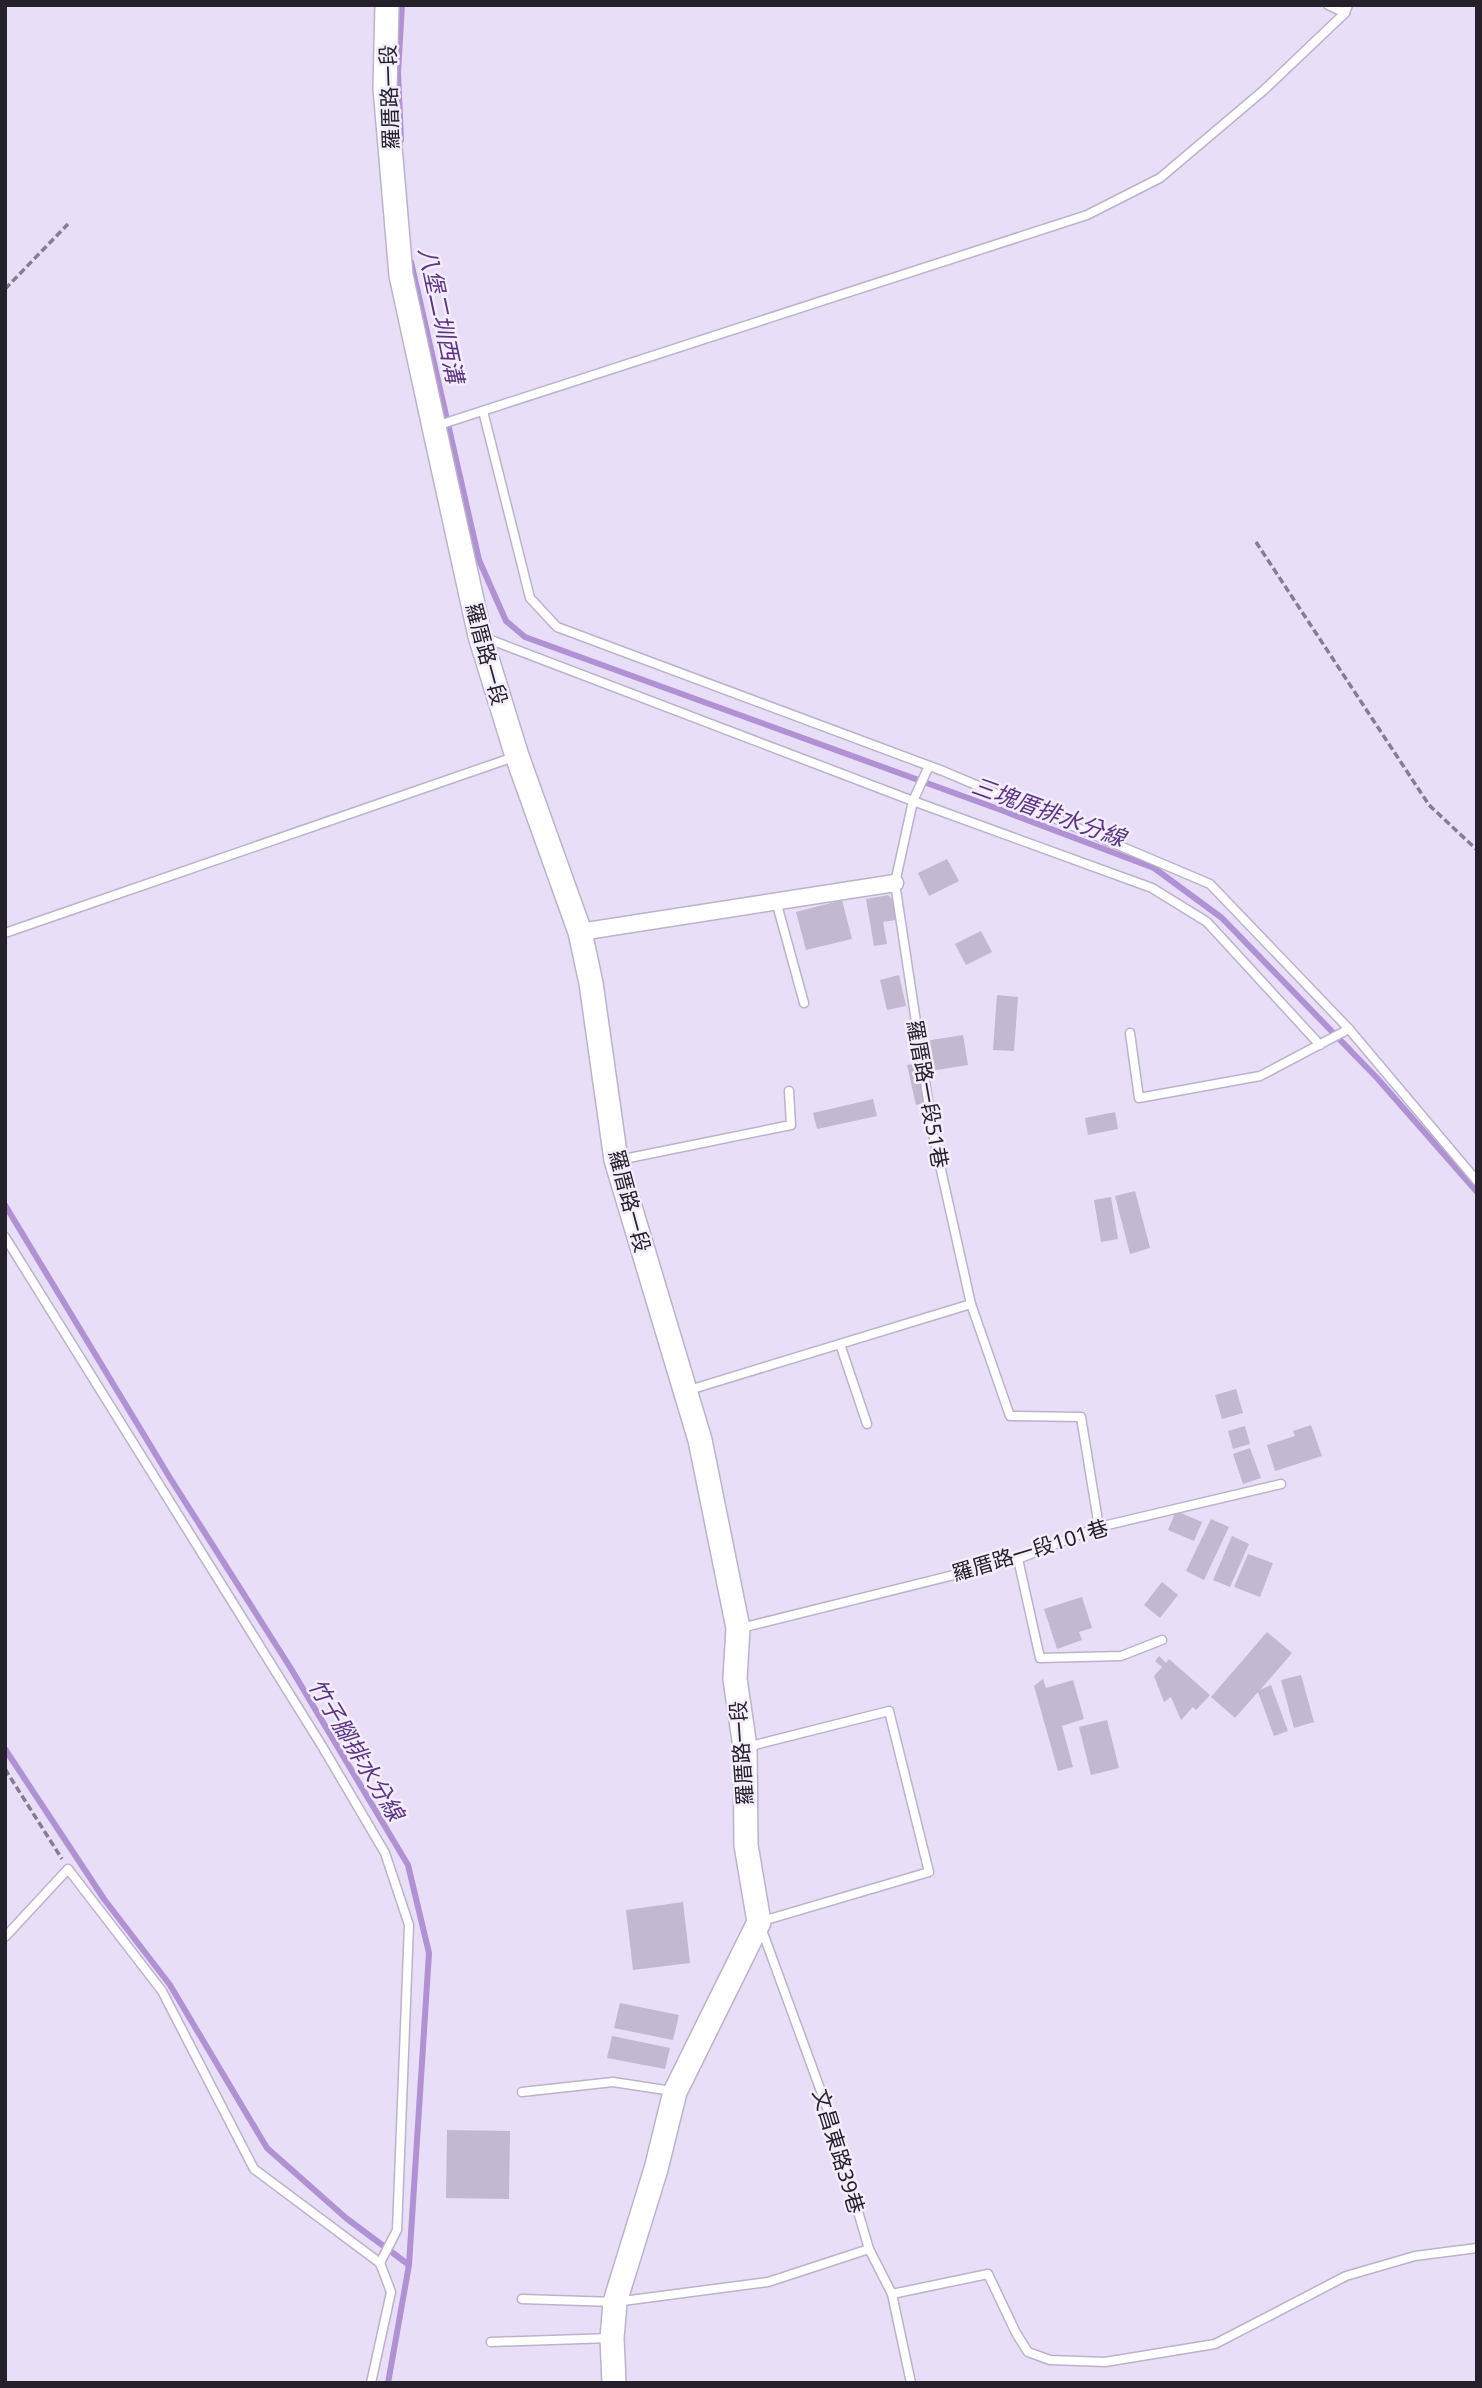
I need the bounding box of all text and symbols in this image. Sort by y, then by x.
street label: 羅厝路一段 [373,44,405,150]
water label: 八堡二圳西溝 [412,244,473,389]
street label: 羅厝路一段 [460,600,514,708]
water label: 三塊厝排水分線 [968,768,1133,855]
street label: 羅厝路一段51巷 [901,1018,955,1170]
street label: 羅厝路一段 [603,1147,657,1255]
street label: 羅厝路一段101巷 [948,1513,1112,1587]
water label: 竹子腳排水分線 [302,1672,414,1829]
street label: 羅厝路一段 [723,1700,759,1806]
street label: 文昌東路39巷 [807,2085,871,2217]

